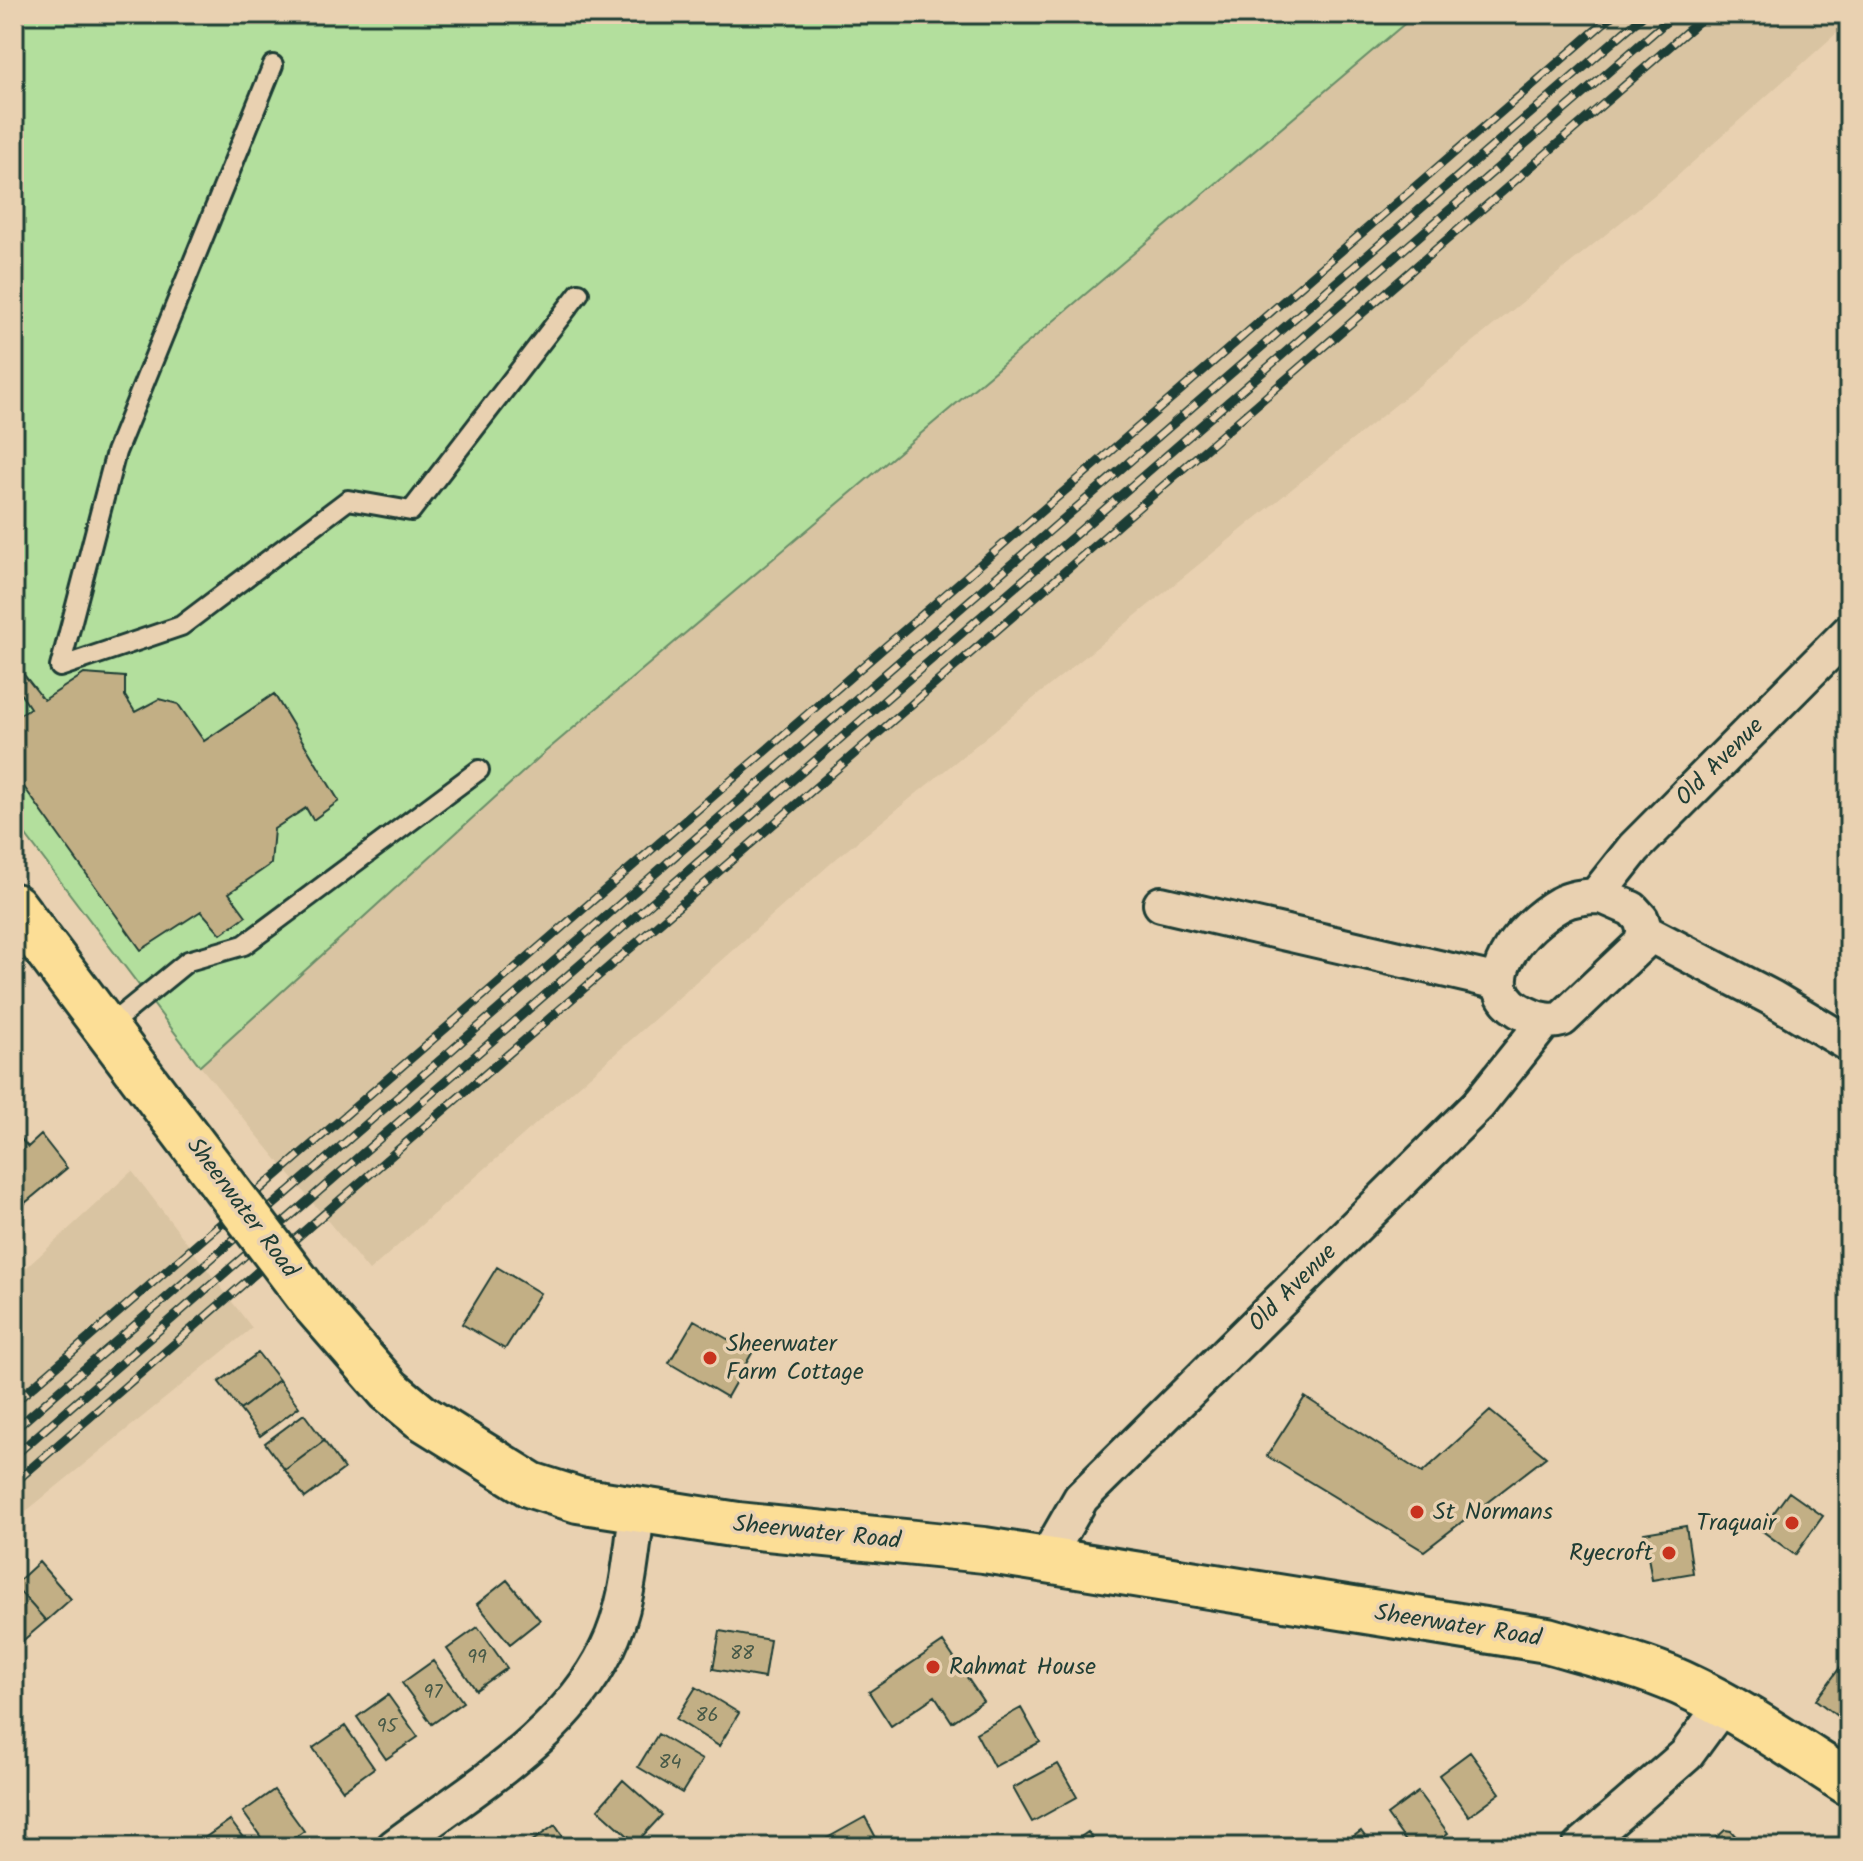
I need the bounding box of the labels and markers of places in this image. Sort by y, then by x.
place label: Sheerwater Farm Cottage [726,1325,864,1392]
marker: Sheerwater Farm Cottage [701,1349,719,1367]
place label: St Normans [1433,1493,1553,1532]
marker: St Normans [1408,1503,1426,1521]
place label: Traquair [1696,1504,1778,1543]
marker: Traquair [1783,1514,1801,1532]
place label: Ryecroft [1569,1534,1654,1573]
marker: Ryecroft [1660,1544,1678,1562]
place label: Rahmat House [949,1648,1096,1687]
marker: Rahmat House [924,1658,942,1676]

